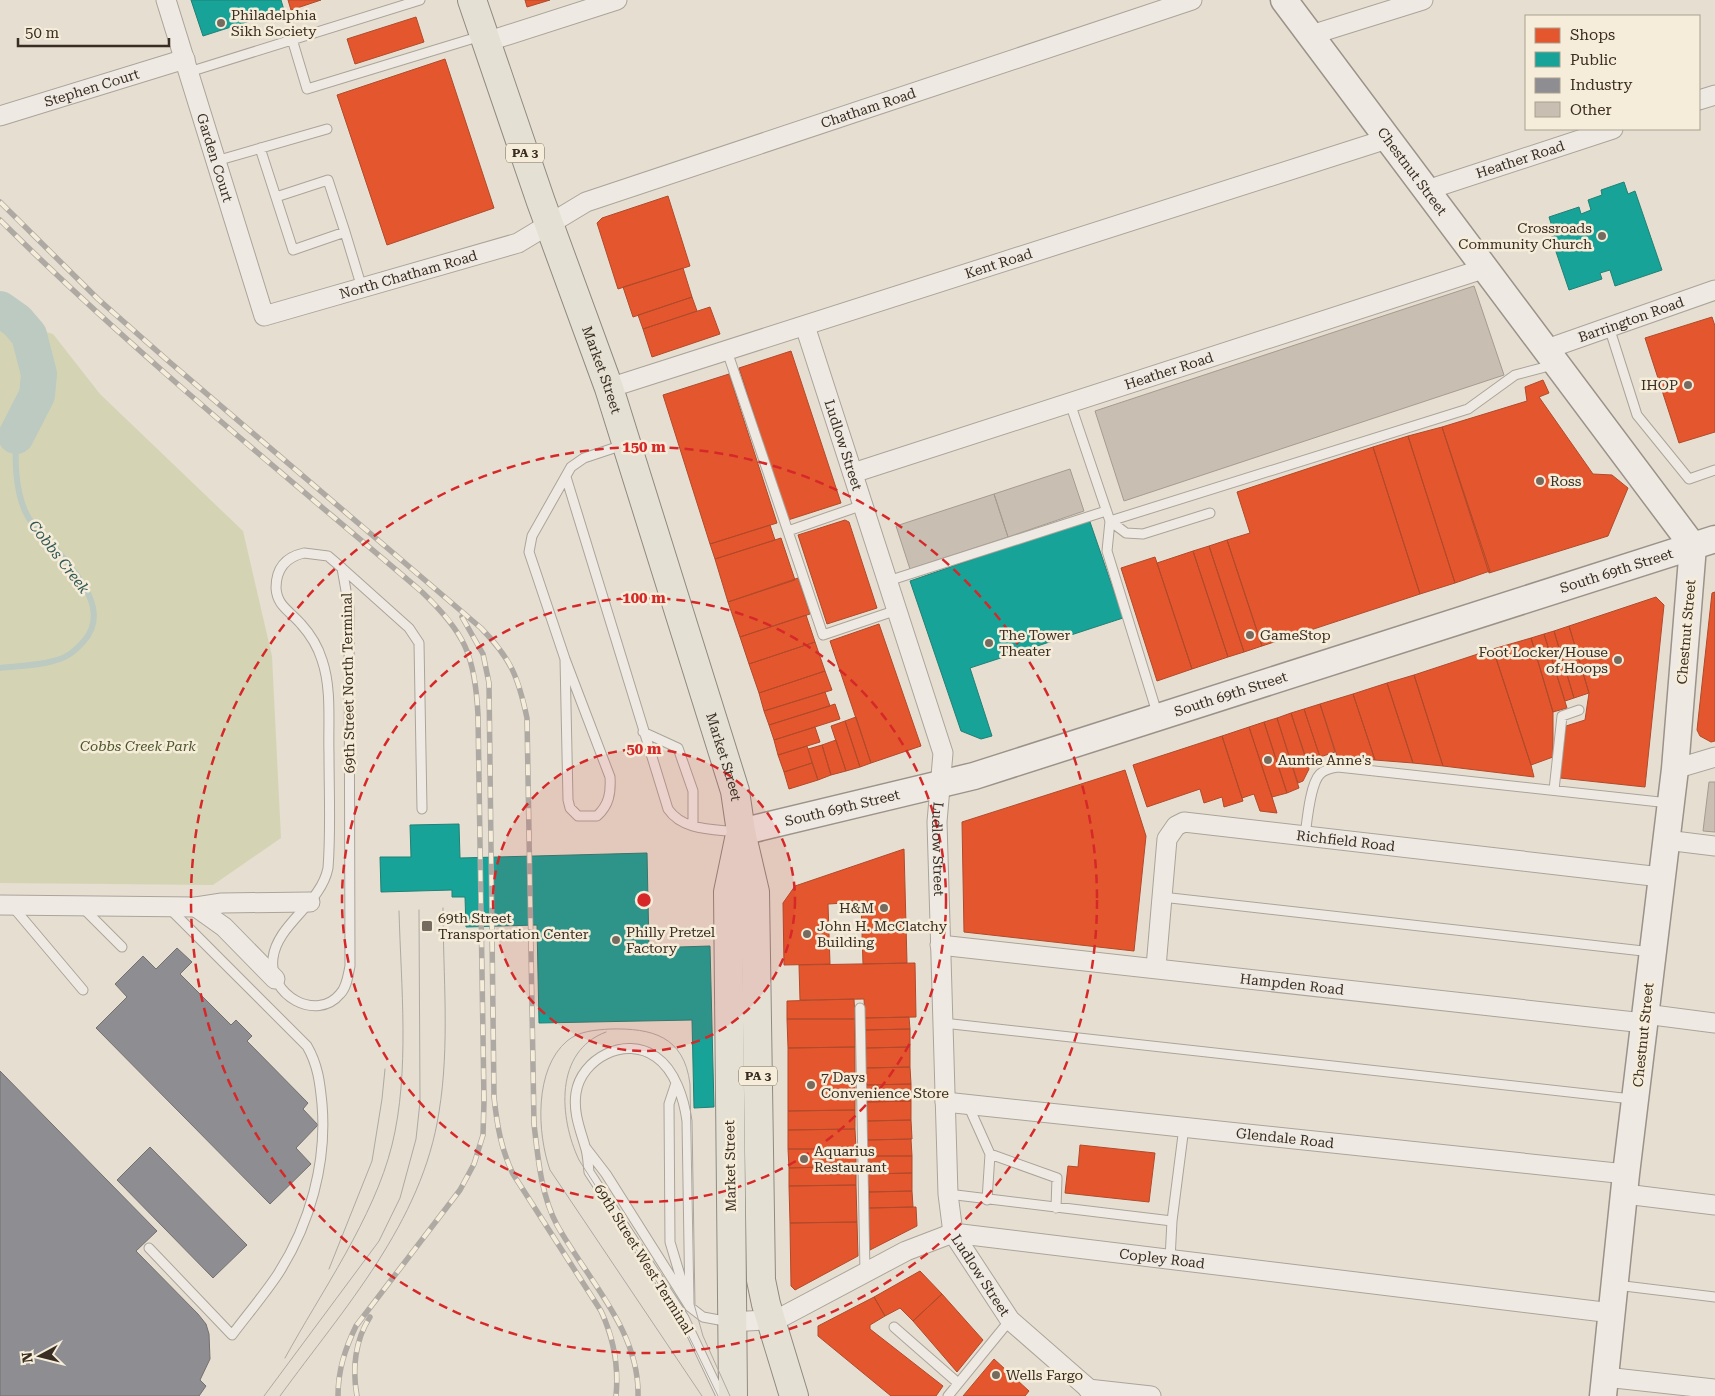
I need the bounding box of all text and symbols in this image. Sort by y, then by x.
place label: Philadelphia Sikh Society [231,7,317,39]
scale bar [18,15,169,47]
legend [1525,15,1700,130]
marker: Philadelphia Sikh Society [215,17,227,29]
text: 50 m [25,24,60,42]
text: Shops [1570,26,1615,44]
text: Public [1570,51,1617,69]
street label: Stephen Court [42,66,141,110]
text: Industry [1570,76,1632,94]
street label: Chatham Road [819,85,918,131]
text: Other [1570,101,1612,119]
street label: Garden Court [194,111,236,204]
street label: Chestnut Street [1374,124,1450,218]
street label: Heather Road [1474,137,1566,181]
road number: PA 3 [506,144,544,162]
place label: Crossroads Community Church [1458,220,1592,252]
marker: Crossroads Community Church [1596,230,1608,242]
street label: Kent Road [963,245,1034,282]
street label: North Chatham Road [338,247,479,302]
street label: Barrington Road [1576,294,1686,345]
street label: Market Street [579,324,624,416]
street label: Heather Road [1122,349,1215,393]
place label: IHOP [1641,377,1678,393]
marker: IHOP [1682,379,1694,391]
street label: Ludlow Street [821,398,866,492]
text: 150 m [622,438,666,456]
place label: Ross [1550,473,1582,489]
marker: Ross [1534,475,1546,487]
water label: Cobbs Creek [25,517,94,598]
street label: South 69th Street [1558,545,1675,596]
street label: Chestnut Street [1673,579,1699,685]
text: 100 m [622,589,666,607]
street label: 69th Street North Terminal [338,592,358,773]
place label: The Tower Theater [999,627,1070,659]
place label: GameStop [1260,627,1331,643]
marker: GameStop [1244,629,1256,641]
marker: The Tower Theater [983,637,995,649]
place label: Foot Locker/House of Hoops [1479,644,1608,676]
marker: Foot Locker/House of Hoops [1612,654,1624,666]
street label: South 69th Street [1172,668,1289,720]
street label: Market Street [703,711,744,802]
park label: Cobbs Creek Park [80,738,196,754]
text: 50 m [626,740,662,758]
place label: Auntie Anne's [1278,752,1371,768]
marker: Auntie Anne's [1262,754,1274,766]
street label: South 69th Street [783,786,901,829]
street label: Ludlow Street [929,801,947,896]
street label: Richfield Road [1295,827,1396,854]
centre of rings [635,891,653,909]
place label: H&M [839,900,874,916]
marker: H&M [878,902,890,914]
place label: 69th Street Transportation Center [438,910,589,942]
place label: John H. McClatchy Building [817,918,948,950]
marker: 69th Street Transportation Center [420,919,434,933]
place label: Philly Pretzel Factory [626,924,716,956]
marker: John H. McClatchy Building [801,928,813,940]
marker: Philly Pretzel Factory [610,934,622,946]
street label: Hampden Road [1239,970,1345,998]
street label: Chestnut Street [1630,982,1656,1088]
road number: PA 3 [739,1066,777,1086]
place label: 7 Days Convenience Store [821,1069,949,1101]
marker: 7 Days Convenience Store [805,1079,817,1091]
street label: Market Street [721,1120,739,1212]
street label: Glendale Road [1235,1125,1335,1151]
place label: Aquarius Restaurant [814,1143,887,1175]
marker: Aquarius Restaurant [798,1153,810,1165]
street label: 69th Street West Terminal [591,1181,697,1338]
street label: Ludlow Street [948,1231,1013,1319]
street label: Copley Road [1118,1245,1206,1272]
north arrow [15,1331,65,1381]
text: N [18,1351,36,1364]
place label: Wells Fargo [1006,1367,1083,1383]
marker: Wells Fargo [990,1369,1002,1381]

